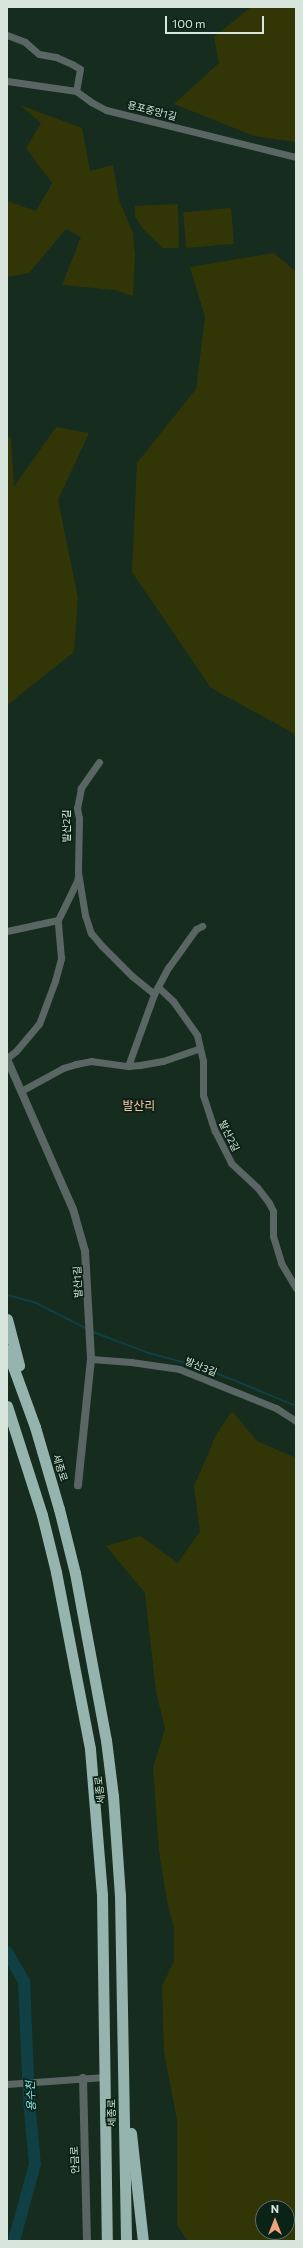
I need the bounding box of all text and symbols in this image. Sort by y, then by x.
scale bar [167,8,266,34]
text: 100 m [172,16,206,30]
street label: 용포중앙1길 [126,99,178,123]
street label: 발산2길 [61,809,73,843]
district label: 발산리 [122,1099,156,1113]
street label: 발산2길 [216,1118,242,1154]
street label: 발산1길 [71,1266,85,1298]
street label: 발산3길 [183,1355,219,1379]
street label: 세종로 [50,1453,70,1483]
street label: 세종로 [93,1776,107,1804]
water label: 용수천 [24,2080,38,2112]
street label: 세종로 [106,2099,118,2127]
street label: 안금로 [69,2146,81,2174]
north arrow [255,2200,295,2240]
text: N [271,2202,279,2215]

